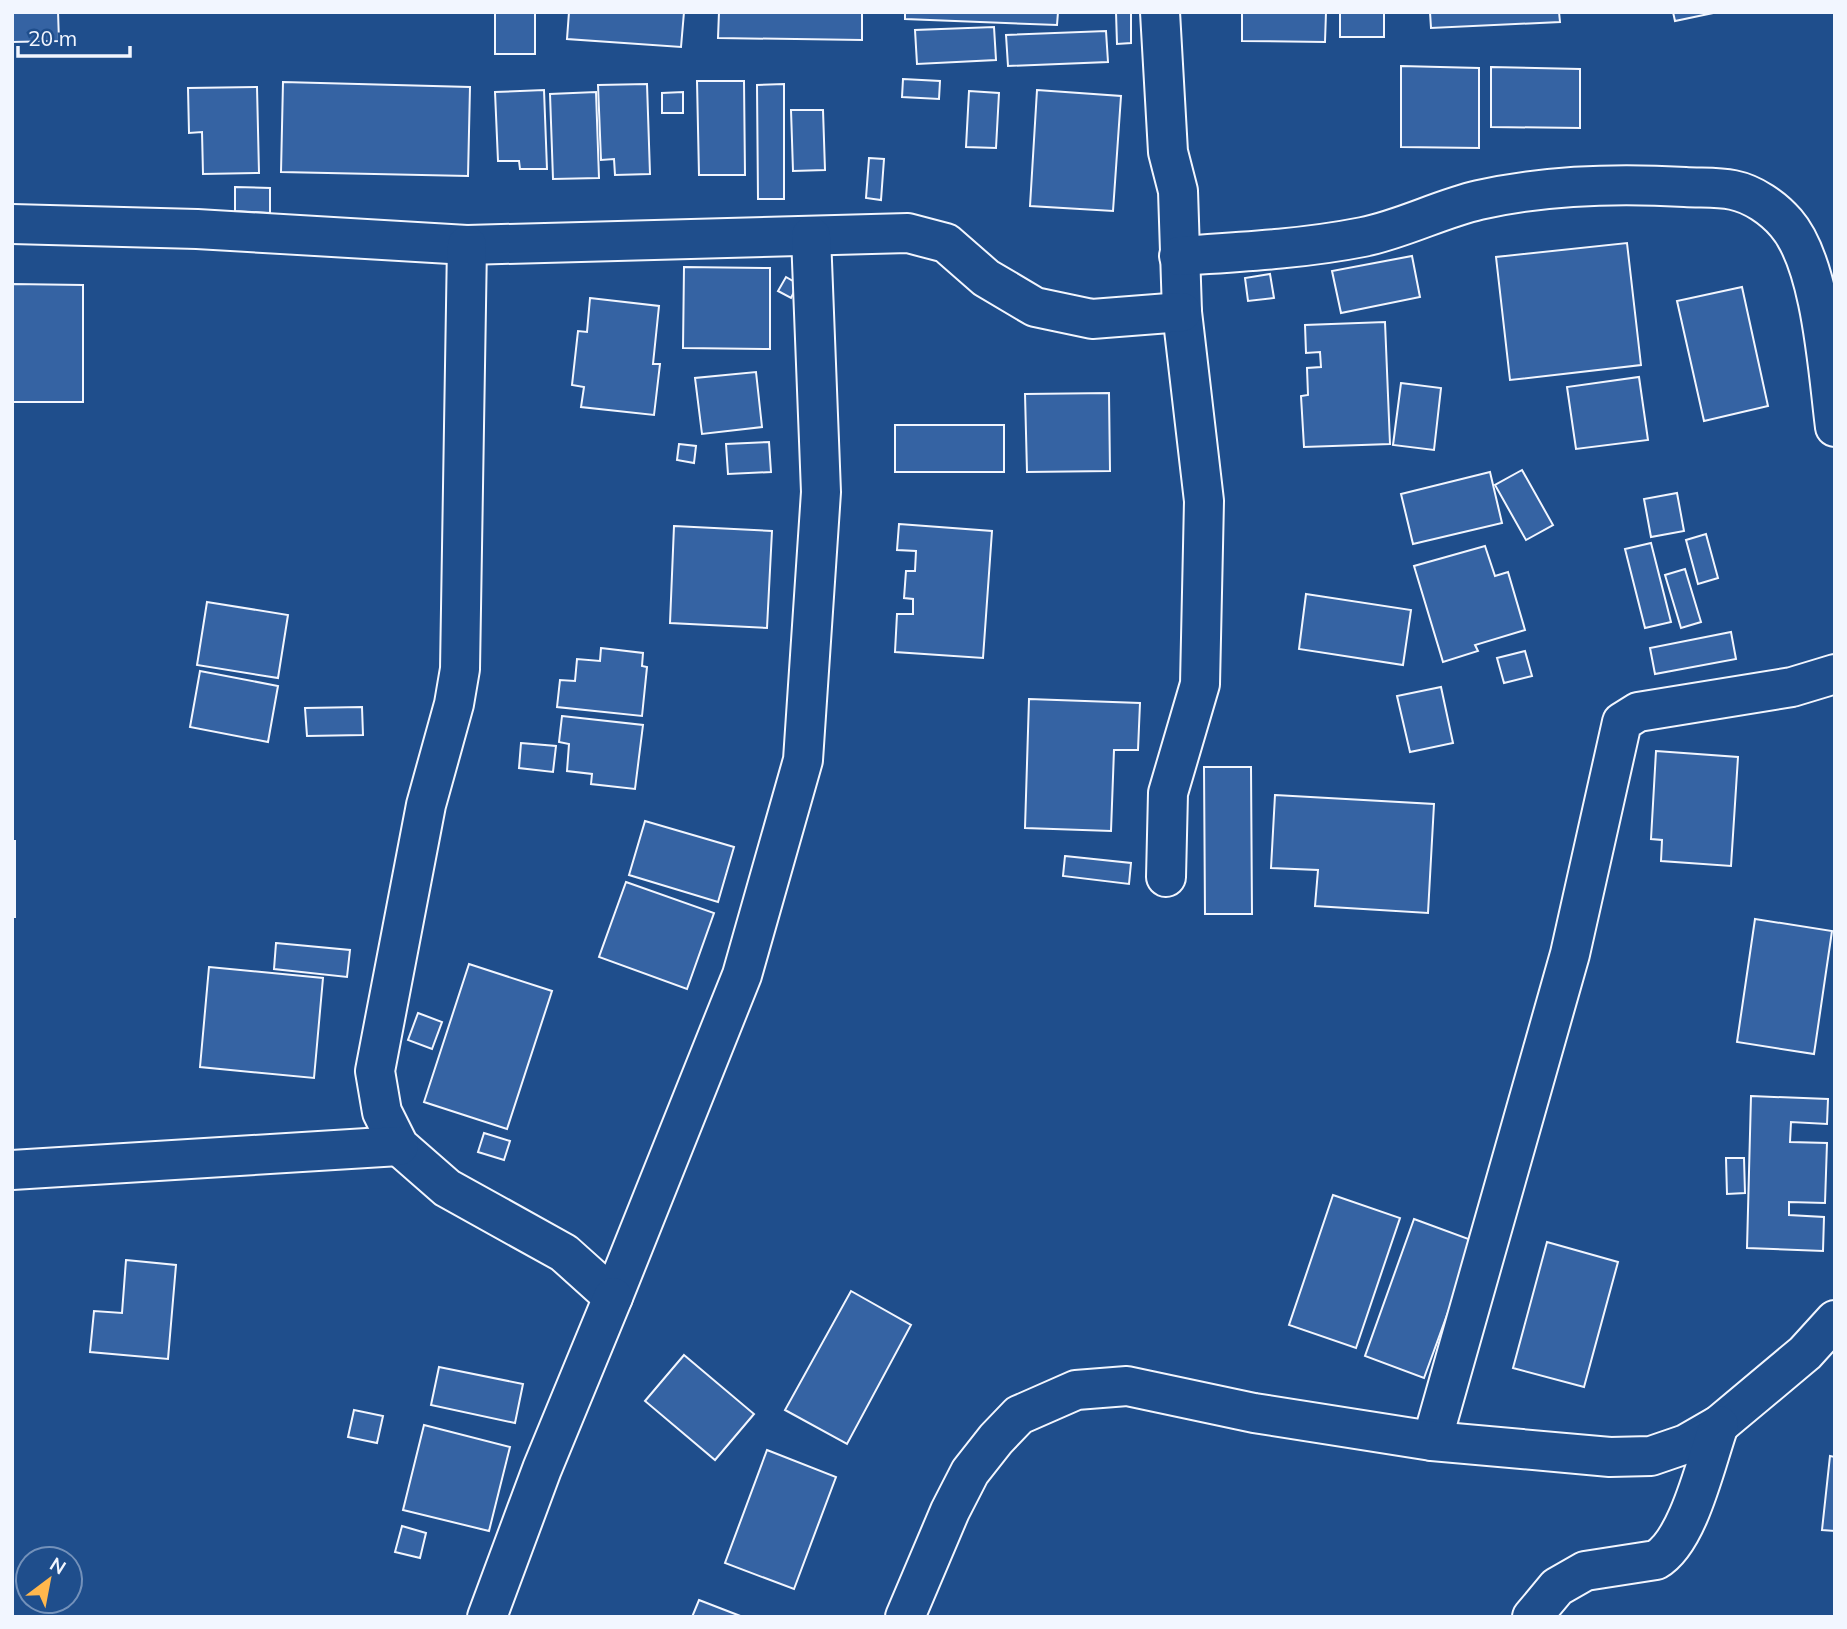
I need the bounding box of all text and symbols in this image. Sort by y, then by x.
scale bar [18,14,130,58]
text: 20 m [28,25,77,51]
north arrow [14,1545,84,1615]
text: N [46,1552,70,1580]

